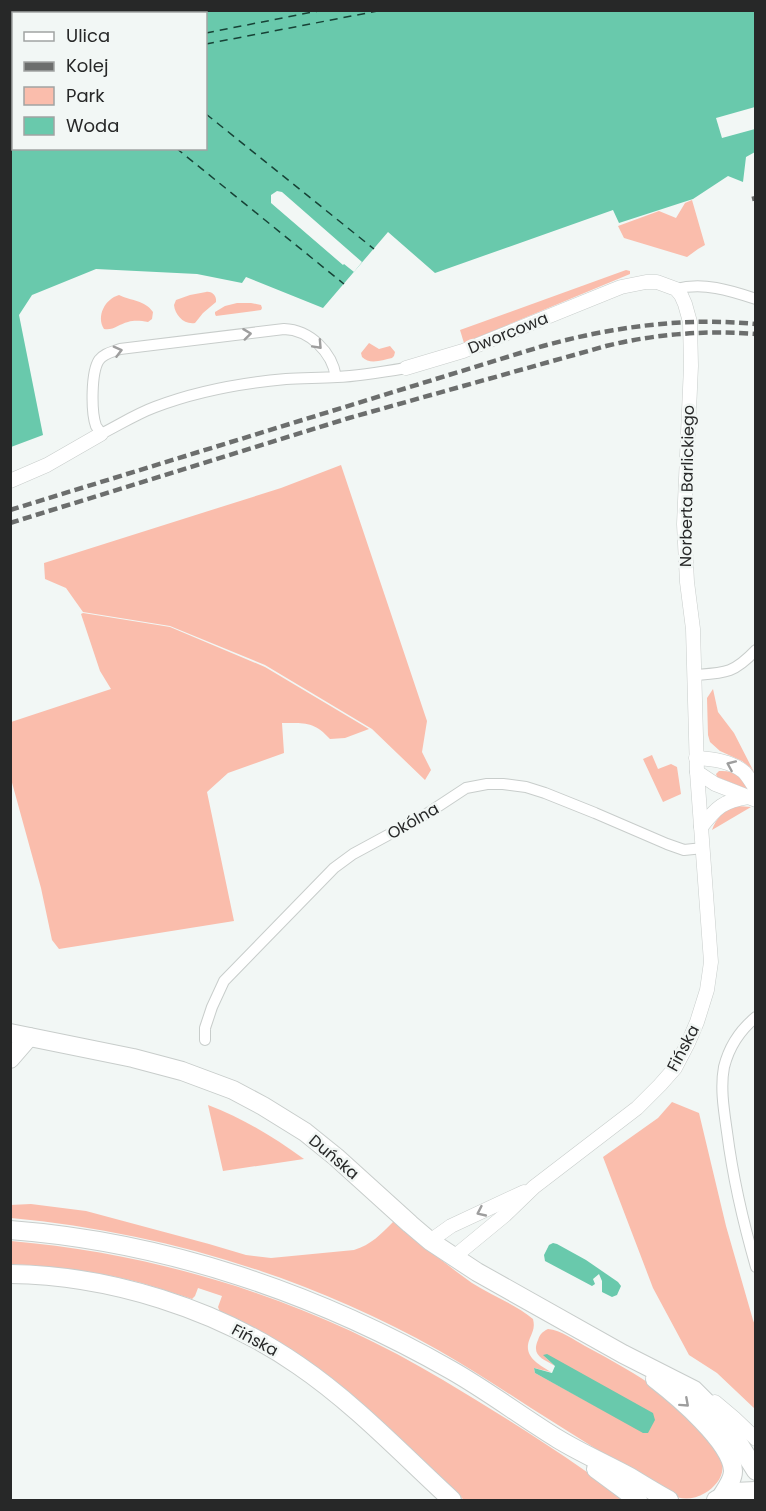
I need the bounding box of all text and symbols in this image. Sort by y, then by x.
legend [12,12,207,150]
text: Ulica [66,23,110,48]
text: Kolej [66,53,108,78]
text: Park [66,83,105,108]
text: Woda [66,113,119,138]
street label: Dworcowa [465,307,551,359]
one-way arrow [242,328,252,340]
one-way arrow [311,338,322,348]
one-way arrow [113,345,123,358]
street label: Norberta Barlickiego [674,405,700,567]
one-way arrow [726,761,737,773]
street label: Okólna [383,797,443,845]
street label: Fińska [661,1021,705,1075]
street label: Duńska [304,1129,364,1185]
one-way arrow [476,1204,487,1216]
street label: Fińska [228,1318,282,1362]
one-way arrow [678,1396,689,1407]

